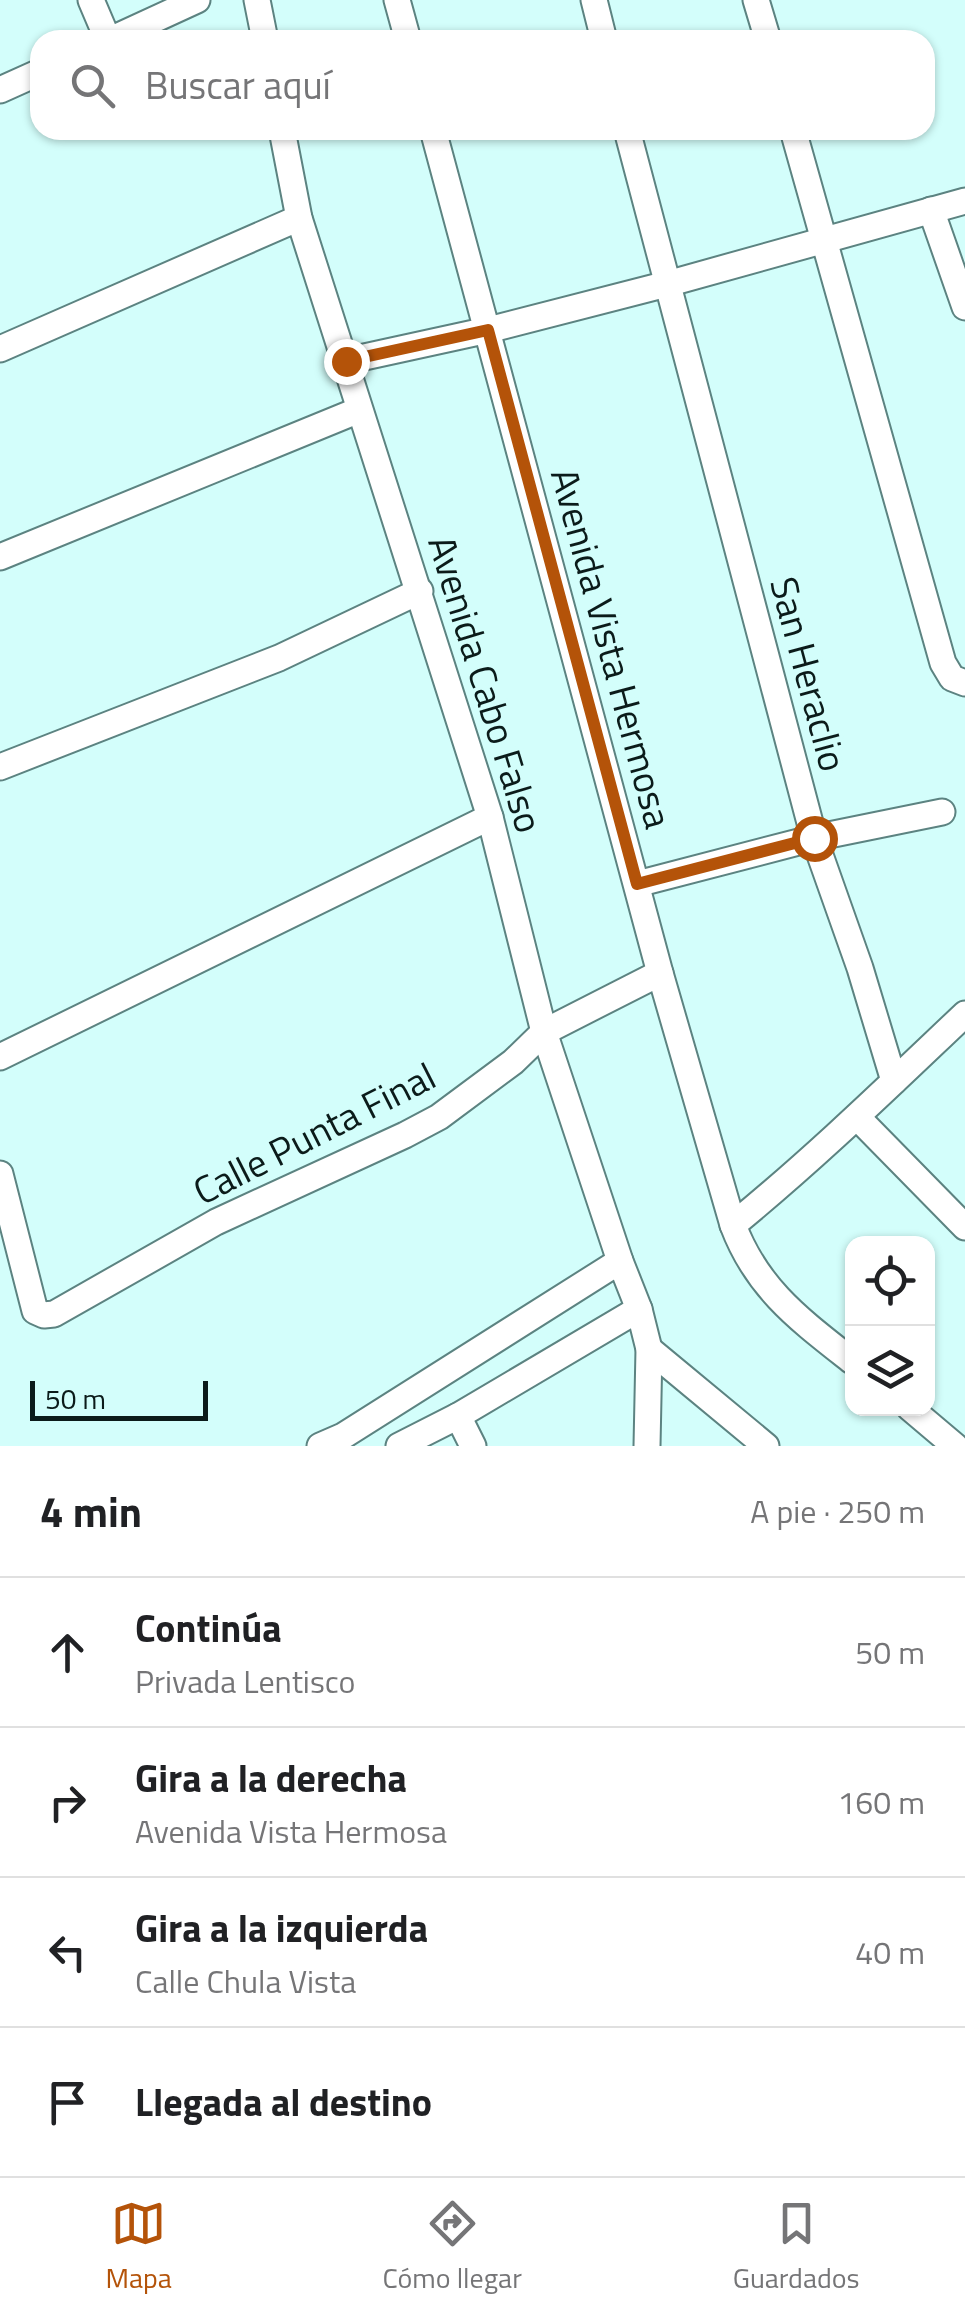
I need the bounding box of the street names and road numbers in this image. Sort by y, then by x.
street label: Avenida Vista Hermosa [536,462,688,834]
street label: Avenida Cabo Falso [413,528,559,840]
street label: San Heraclio [755,570,863,778]
street label: Calle Punta Final [183,1047,445,1219]

